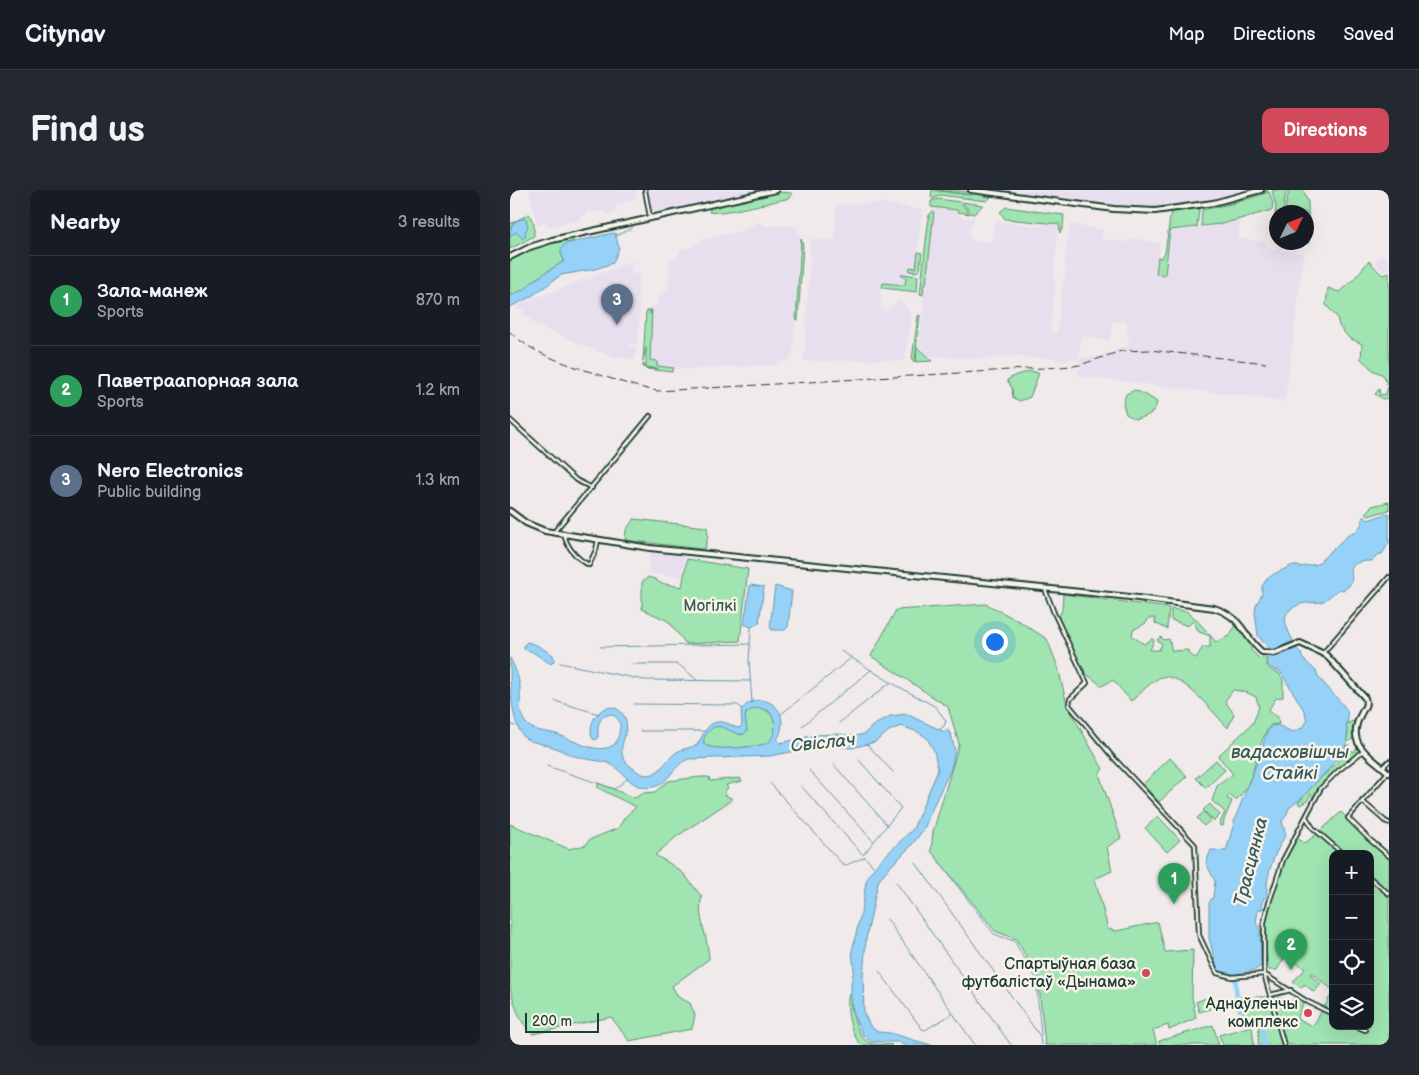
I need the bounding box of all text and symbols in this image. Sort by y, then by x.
text: Citynav [25,20,106,49]
text: Map [1169,24,1205,45]
text: Directions [1233,24,1315,45]
text: Saved [1343,24,1394,45]
button: Directions [1262,108,1389,153]
text: Find us [30,109,145,152]
north arrow [1269,205,1314,250]
text: Nearby [50,210,120,235]
text: 3 results [398,213,460,232]
text: Зала-манеж [97,280,208,303]
pin: 3 [601,284,633,325]
text: 1 [63,291,69,310]
text: 870 m [416,291,460,310]
text: Sports [97,303,144,322]
text: Паветраапорная зала [97,370,298,393]
text: 2 [61,381,71,400]
text: 1.2 km [416,381,460,400]
text: Sports [97,393,144,412]
text: Nero Electronics [97,460,243,483]
text: 3 [61,471,71,490]
text: 1.3 km [415,471,460,490]
text: Public building [97,483,201,502]
park label: Могілкі [683,597,737,616]
your location [982,629,1008,655]
water label: Свіслач [790,729,856,757]
water label: вадасховішчы Стайкі [1231,742,1349,784]
water label: Трасцянка [1230,815,1272,909]
map controls [1329,850,1374,1030]
button: + [1329,850,1374,895]
pin: 1 [1158,863,1190,904]
button: − [1329,895,1374,940]
pin: 2 [1275,929,1307,970]
button: locate [1329,940,1374,985]
place label: Спартыўная база футбалістаў «Дынама» [962,955,1137,992]
marker: Спартыўная база футбалістаў «Дынама» [1140,967,1152,979]
button: layers [1329,985,1374,1030]
place label: Аднаўленчы комплекс [1205,995,1298,1032]
marker: Аднаўленчы комплекс [1302,1007,1314,1019]
scale bar [525,1010,599,1033]
text: 200 m [532,1013,572,1030]

